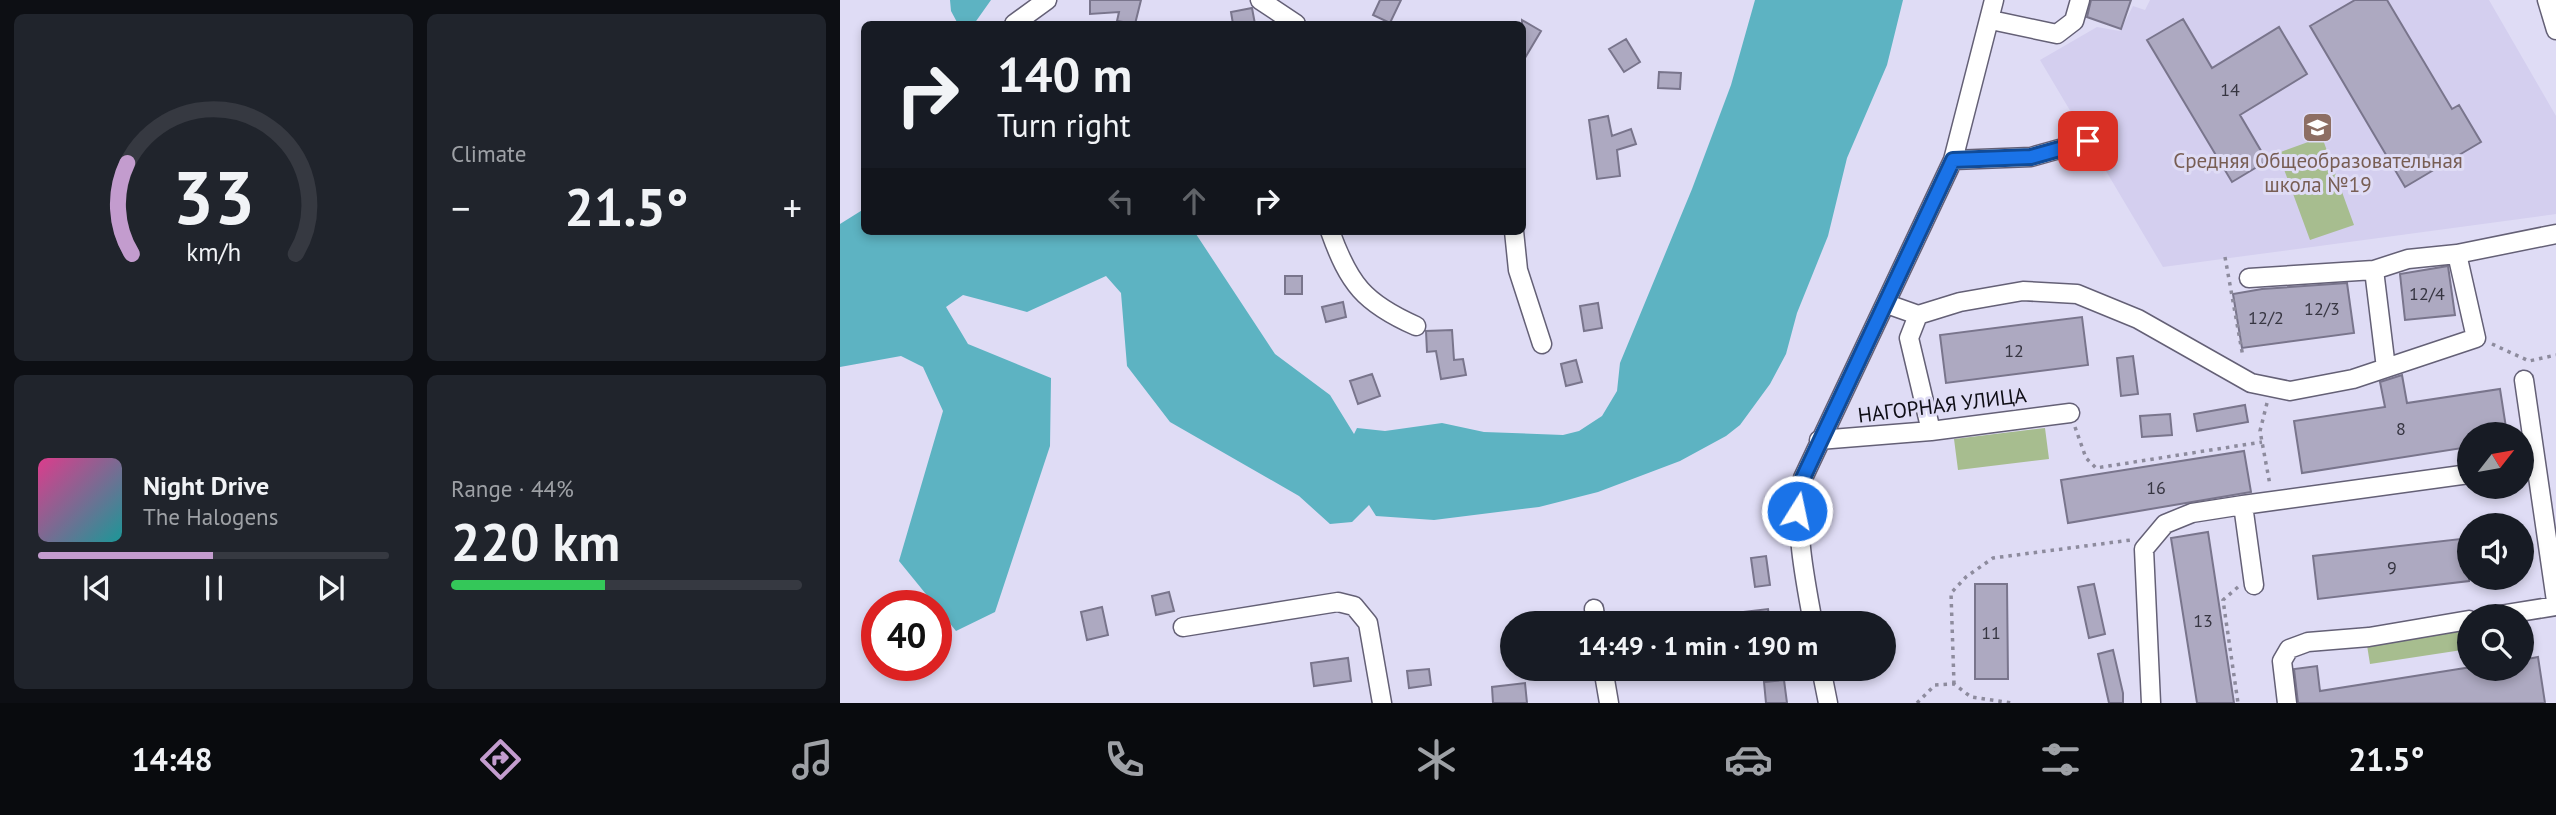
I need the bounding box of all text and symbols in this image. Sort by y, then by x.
text: 140 m [997,42,1132,106]
icon: right [882,49,973,140]
house number: 14 [2220,78,2240,101]
text: Turn right [997,104,1131,146]
pin [2058,111,2118,171]
school or university icon: Средняя Общеобразовательная школа №19 [2301,111,2335,145]
icon: arrive [2069,122,2107,160]
text: Climate [451,139,526,168]
place label: Средняя Общеобразовательная школа №19 [2173,147,2463,198]
text: 33 [172,150,255,244]
text: 21.5° [565,173,688,240]
icon: left [1102,182,1140,220]
icon: ahead [1175,182,1213,220]
icon: right [1248,182,1286,220]
text: − [451,183,470,232]
text: + [783,183,802,232]
text: km/h [186,235,241,267]
house number: 12/4 [2409,282,2445,305]
house number: 12/3 [2304,297,2340,320]
house number: 12/2 [2248,306,2284,329]
house number: 12 [2004,339,2024,362]
street label: НАГОРНАЯ УЛИЦА [1856,381,2029,429]
house number: 8 [2396,417,2406,440]
north arrow [2457,422,2534,499]
map controls [2457,422,2534,681]
text: Night Drive [143,469,269,502]
text: Range · 44% [451,474,574,503]
position arrow [1760,474,1834,548]
house number: 16 [2146,476,2166,499]
text: The Halogens [143,502,278,531]
text: 220 km [451,508,620,575]
button: sound [2457,513,2534,590]
house number: 9 [2387,556,2397,579]
icon: previous [78,569,116,607]
icon: pause [195,569,233,607]
icon: next [312,569,350,607]
speed limit sign: 40 [861,590,952,681]
button: search [2457,604,2534,681]
house number: 13 [2193,609,2213,632]
house number: 11 [1981,621,2001,644]
text: 14:49 · 1 min · 190 m [1578,629,1818,662]
icon: directions [476,735,525,784]
icon: music [788,735,837,784]
icon: phone [1100,735,1149,784]
icon: climate [1412,735,1461,784]
icon: car [1724,735,1773,784]
icon: filters [2036,735,2085,784]
text: 14:48 [132,738,213,780]
text: 21.5° [2348,738,2424,780]

